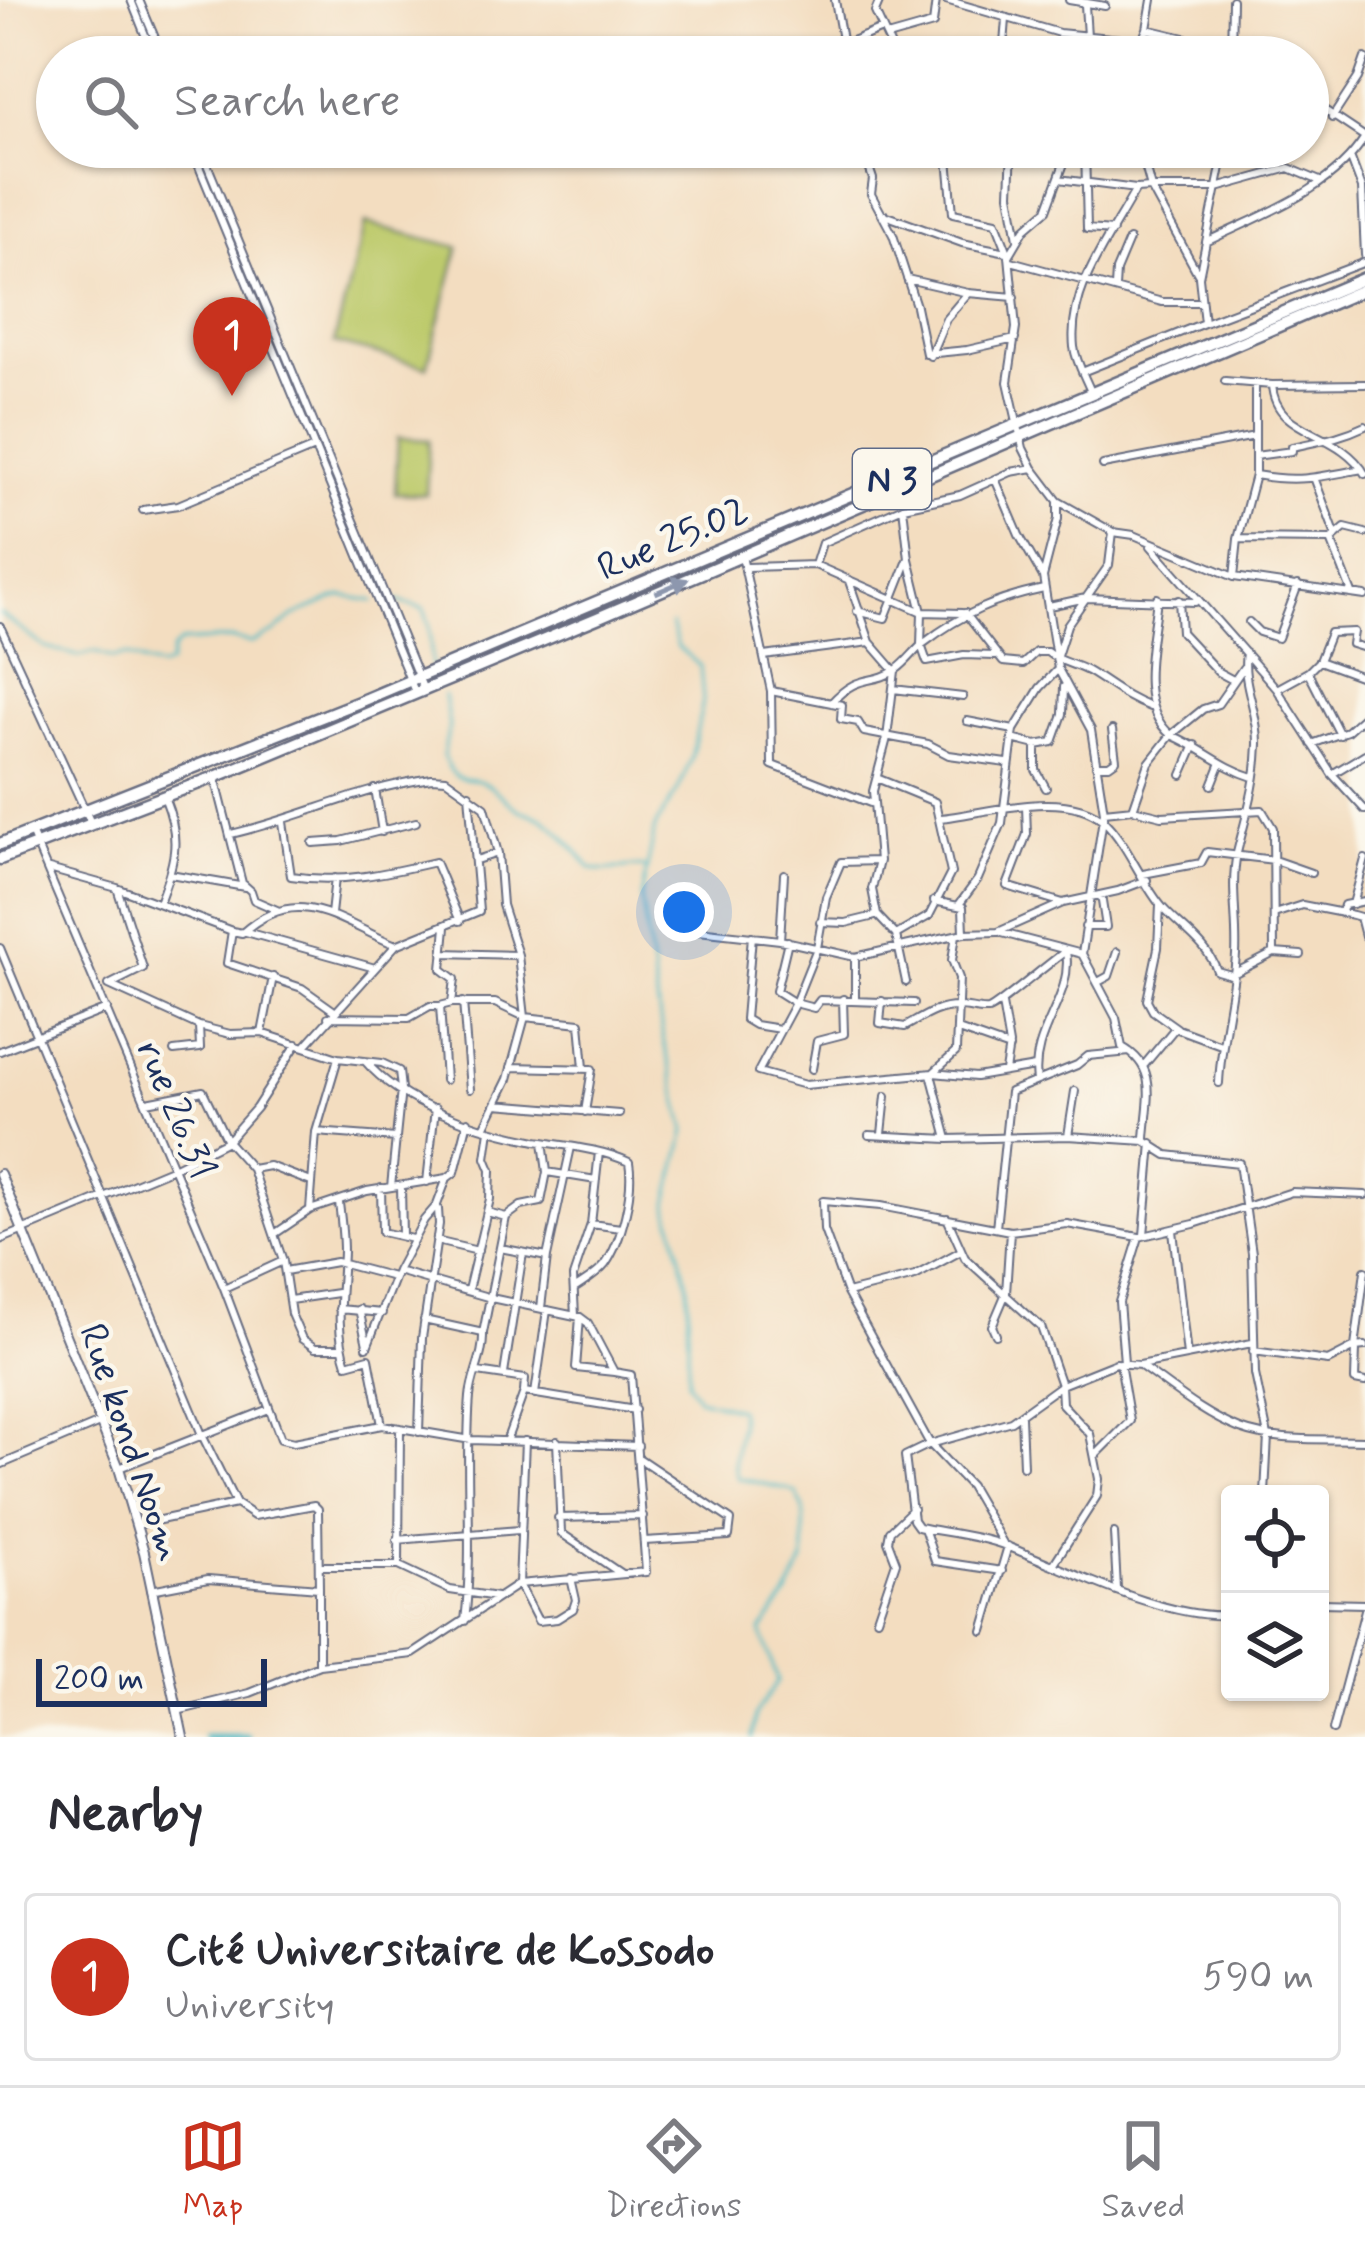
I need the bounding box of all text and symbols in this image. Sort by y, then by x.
search box [36,36,1329,168]
icon: search [78,69,144,135]
text: Search here [174,73,401,132]
pin: 1 [193,297,271,396]
road number: N 3 [853,449,931,509]
street label: Rue 25.02 [590,486,756,595]
one-way arrow [655,575,690,595]
your location [654,882,714,942]
street label: rue 26.31 [123,1034,227,1187]
street label: Rue kond Noom [65,1317,194,1569]
map controls [1221,1485,1329,1701]
button: locate [1221,1485,1329,1593]
button: layers [1221,1593,1329,1701]
scale bar [36,1653,267,1706]
text: 200 m [54,1658,144,1702]
text: Nearby [48,1782,203,1848]
text: Cité Universitaire de Kossodo [165,1922,714,1981]
text: 1 [81,1952,99,2003]
text: 590 m [1202,1952,1314,2003]
text: University [165,1981,334,2032]
tab: Map [180,2113,246,2229]
tab: Directions [606,2113,742,2229]
tab: Saved [1102,2113,1185,2229]

